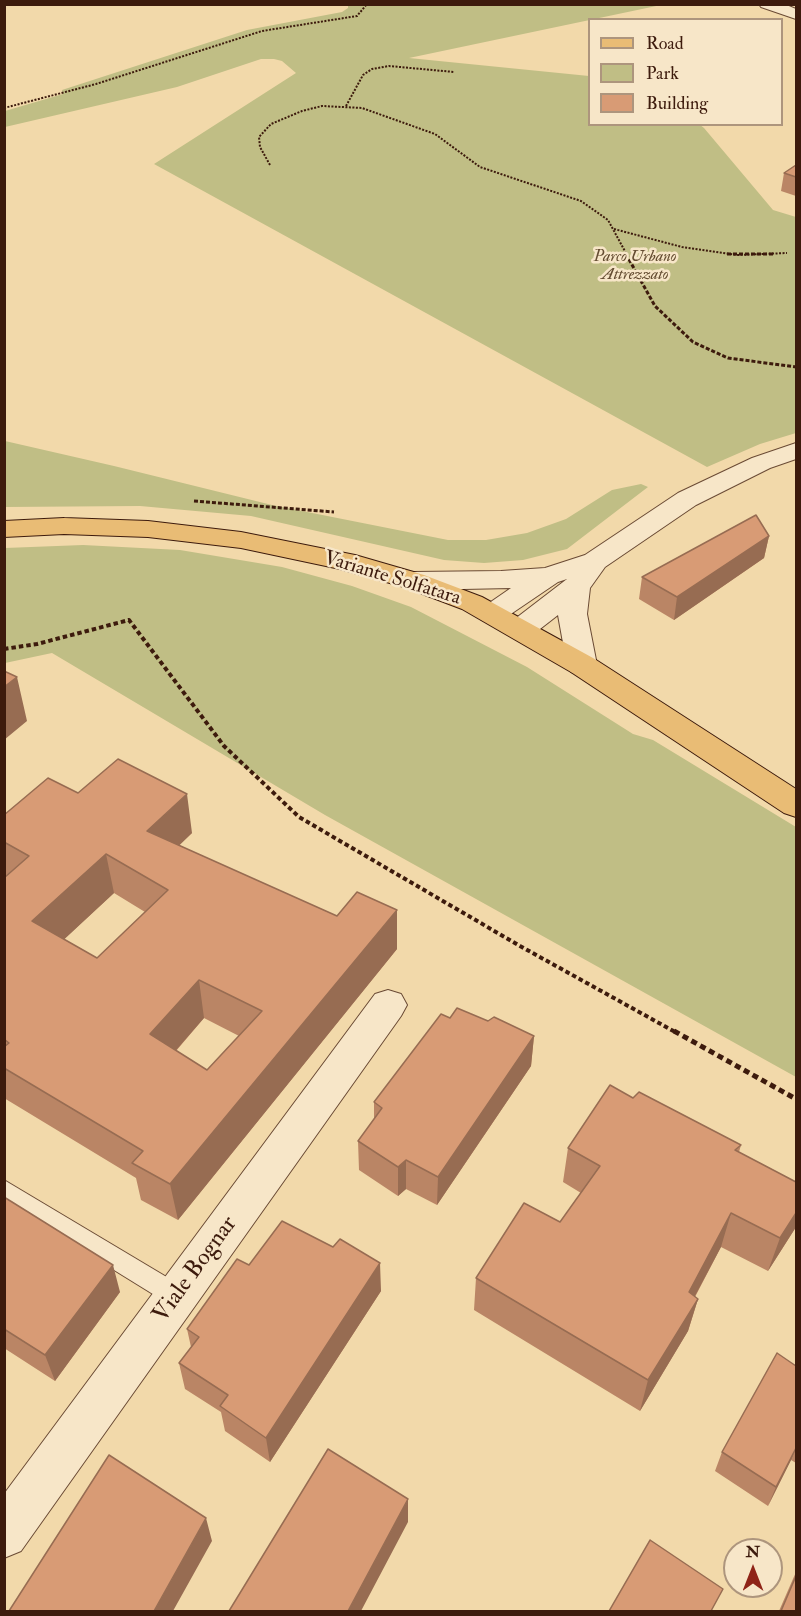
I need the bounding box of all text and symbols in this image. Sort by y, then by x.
legend [588,18,783,126]
text: Road [646,32,684,55]
text: Park [646,62,679,85]
text: Building [646,92,708,115]
park label: Parco Urbano Attrezzato [594,248,676,286]
street label: Variante Solfatara [321,547,463,611]
street label: Viale Bognar [148,1211,244,1329]
north arrow [723,1538,783,1598]
text: N [746,1542,760,1562]

